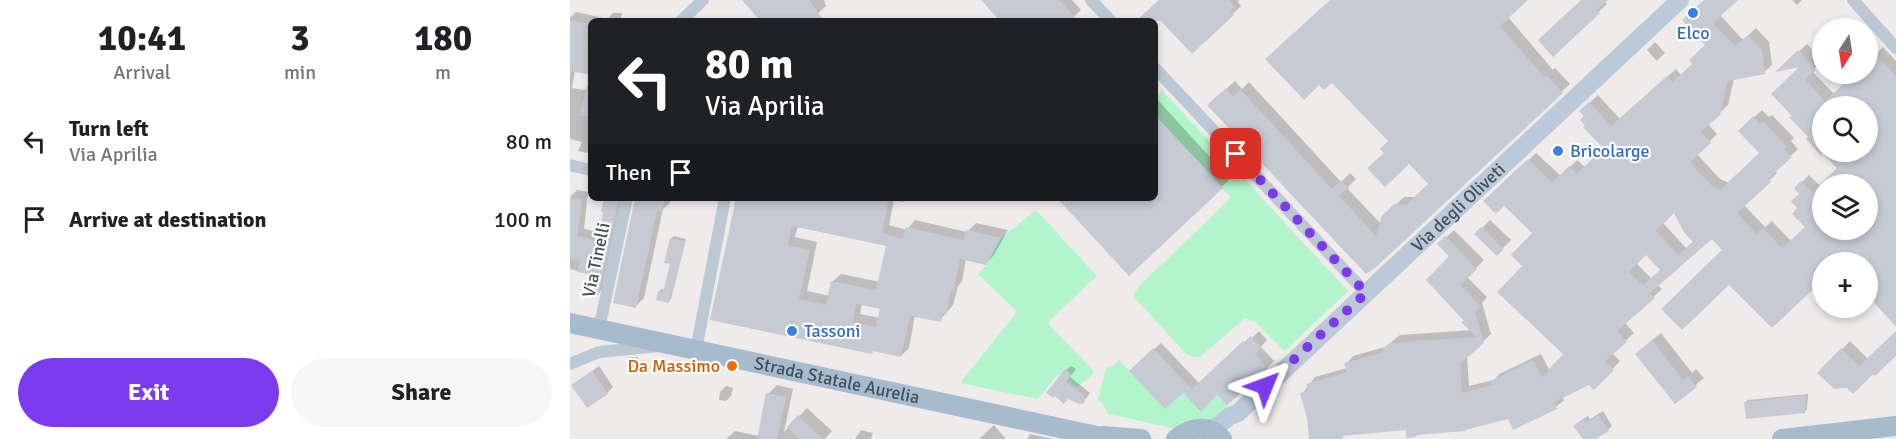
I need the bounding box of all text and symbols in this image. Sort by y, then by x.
marker: Elco [1686,6,1700,20]
text: 10:41 [98,16,186,61]
text: 3 [290,16,310,61]
text: 180 [414,16,472,61]
north arrow [1812,18,1878,84]
map controls [1812,18,1878,318]
place label: Elco [1676,22,1710,44]
text: 80 m [705,39,794,90]
icon: left [606,42,684,120]
text: Arrival [113,60,171,85]
text: min [284,60,316,85]
text: m [435,60,451,85]
text: Via Aprilia [705,90,825,123]
button: search [1812,96,1878,162]
text: Turn left [69,115,149,142]
icon: left [18,125,51,158]
text: 80 m [506,128,552,155]
pin [1210,128,1261,179]
icon: arrive [1219,137,1252,170]
place label: Bricolarge [1570,140,1650,162]
text: Via Aprilia [69,142,158,167]
marker: Bricolarge [1551,144,1565,158]
icon: arrive [664,156,697,189]
street label: Via degli Oliveti [1407,158,1510,257]
text: Then [606,159,652,186]
button: layers [1812,174,1878,240]
icon: arrive [18,203,51,236]
text: Arrive at destination [69,206,266,233]
text: 100 m [494,206,552,233]
street label: Via Tinelli [577,221,615,299]
button: + [1812,252,1878,318]
place label: Tassoni [804,320,860,342]
marker: Tassoni [785,324,799,338]
street label: Strada Statale Aurelia [752,352,922,409]
position arrow [1233,354,1297,418]
place label: Da Massimo [627,355,720,377]
button: Exit [18,358,279,427]
button: Share [291,358,552,427]
marker: Da Massimo [725,359,739,373]

